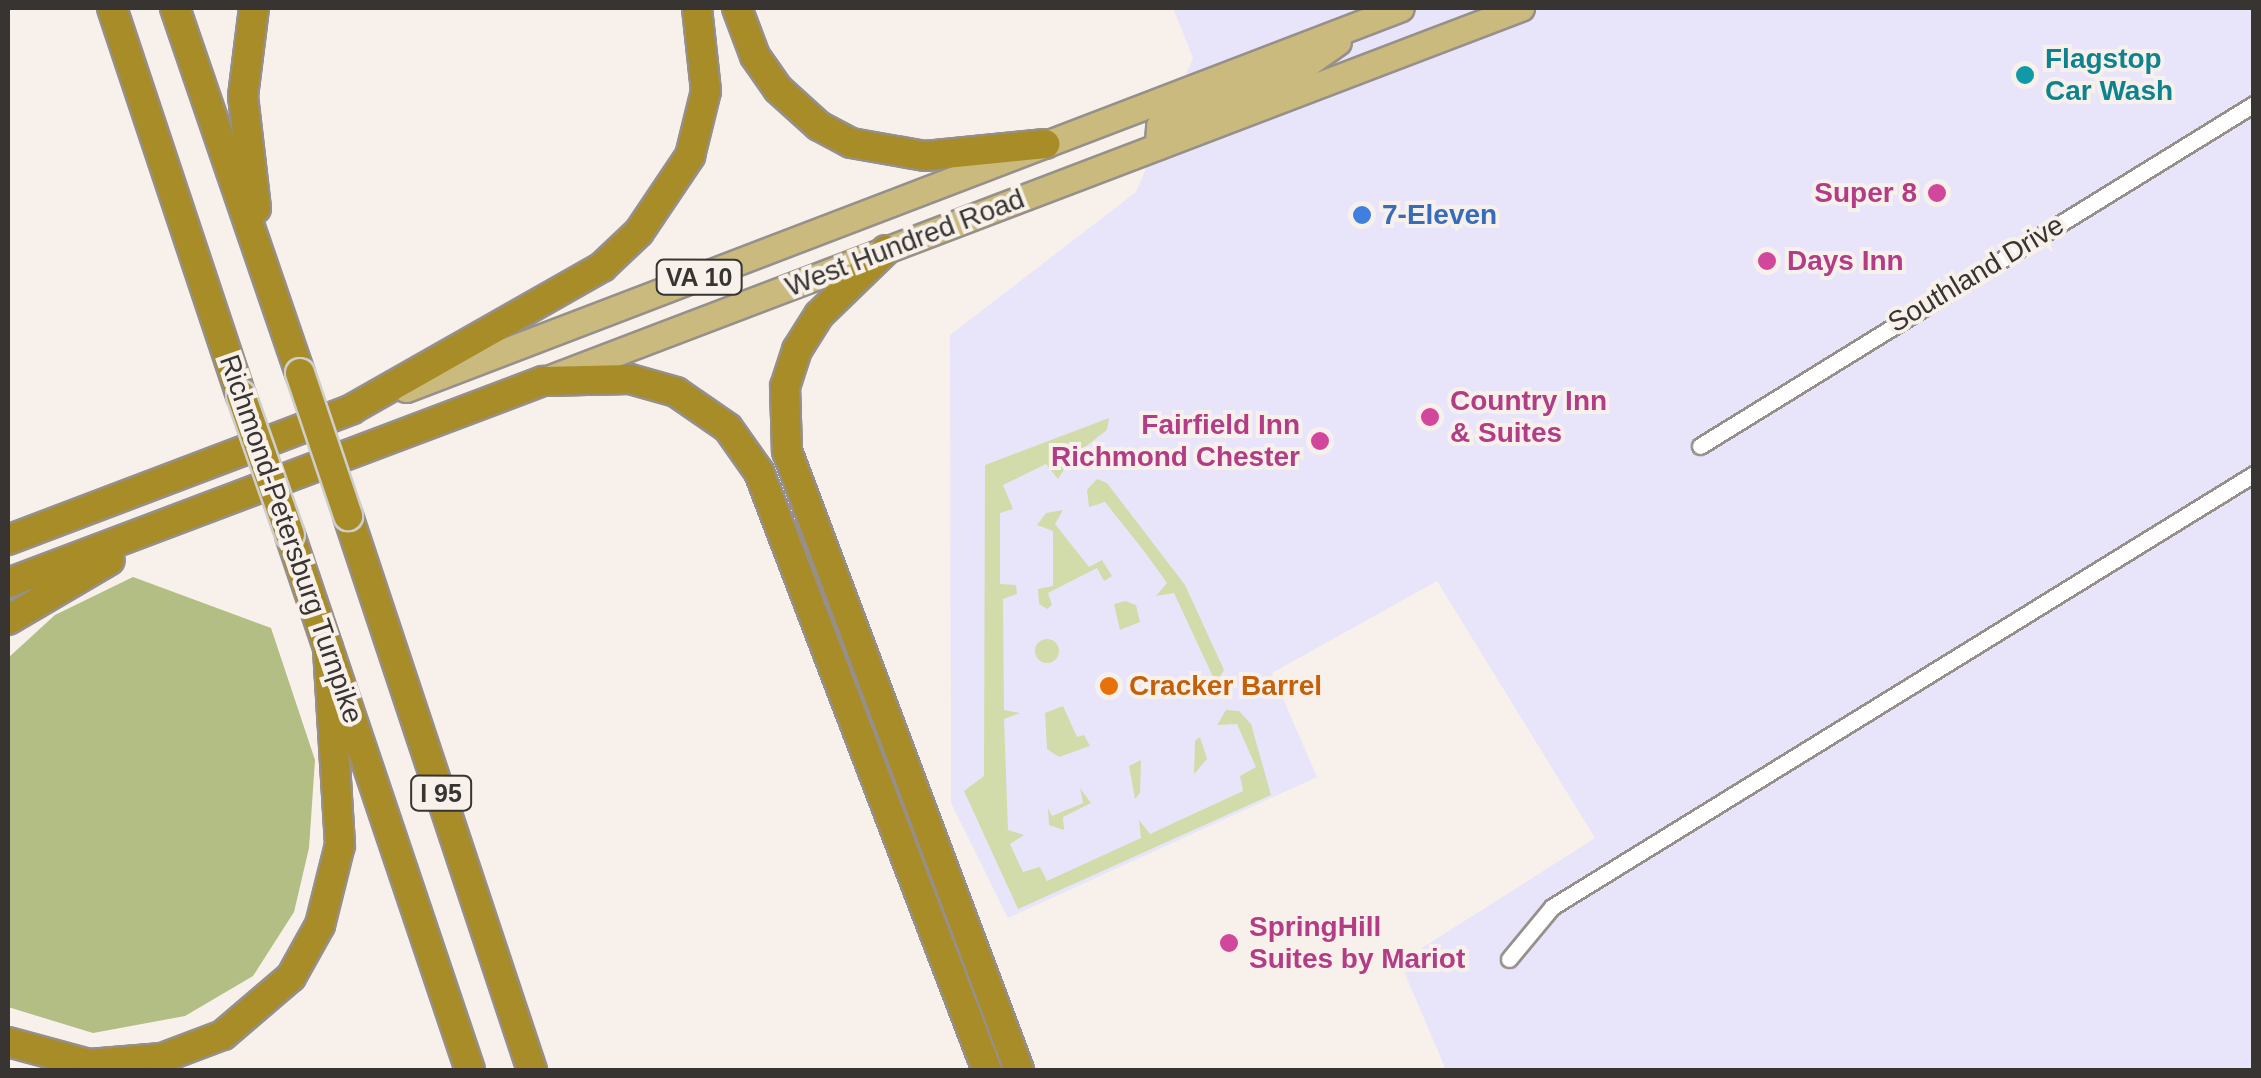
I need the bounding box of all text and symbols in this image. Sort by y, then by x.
place label: Flagstop Car Wash [2045,42,2173,108]
marker: Flagstop Car Wash [2014,64,2036,86]
place label: Super 8 [1814,176,1917,210]
street label: West Hundred Road [781,182,1029,304]
marker: Super 8 [1926,182,1948,204]
place label: 7-Eleven [1382,198,1497,232]
marker: 7-Eleven [1351,204,1373,226]
street label: Southland Drive [1882,208,2070,340]
place label: Days Inn [1787,244,1904,278]
marker: Days Inn [1756,250,1778,272]
road number: VA 10 [654,257,744,297]
street label: Richmond-Petersburg Turnpike [212,350,370,728]
place label: Country Inn & Suites [1450,384,1607,450]
marker: Country Inn & Suites [1419,406,1441,428]
place label: Fairfield Inn Richmond Chester [1051,408,1300,474]
marker: Fairfield Inn Richmond Chester [1309,430,1331,452]
place label: Cracker Barrel [1129,669,1322,703]
marker: Cracker Barrel [1098,675,1120,697]
road number: I 95 [408,773,474,813]
place label: SpringHill Suites by Mariot [1249,910,1465,976]
marker: SpringHill Suites by Mariot [1218,932,1240,954]

